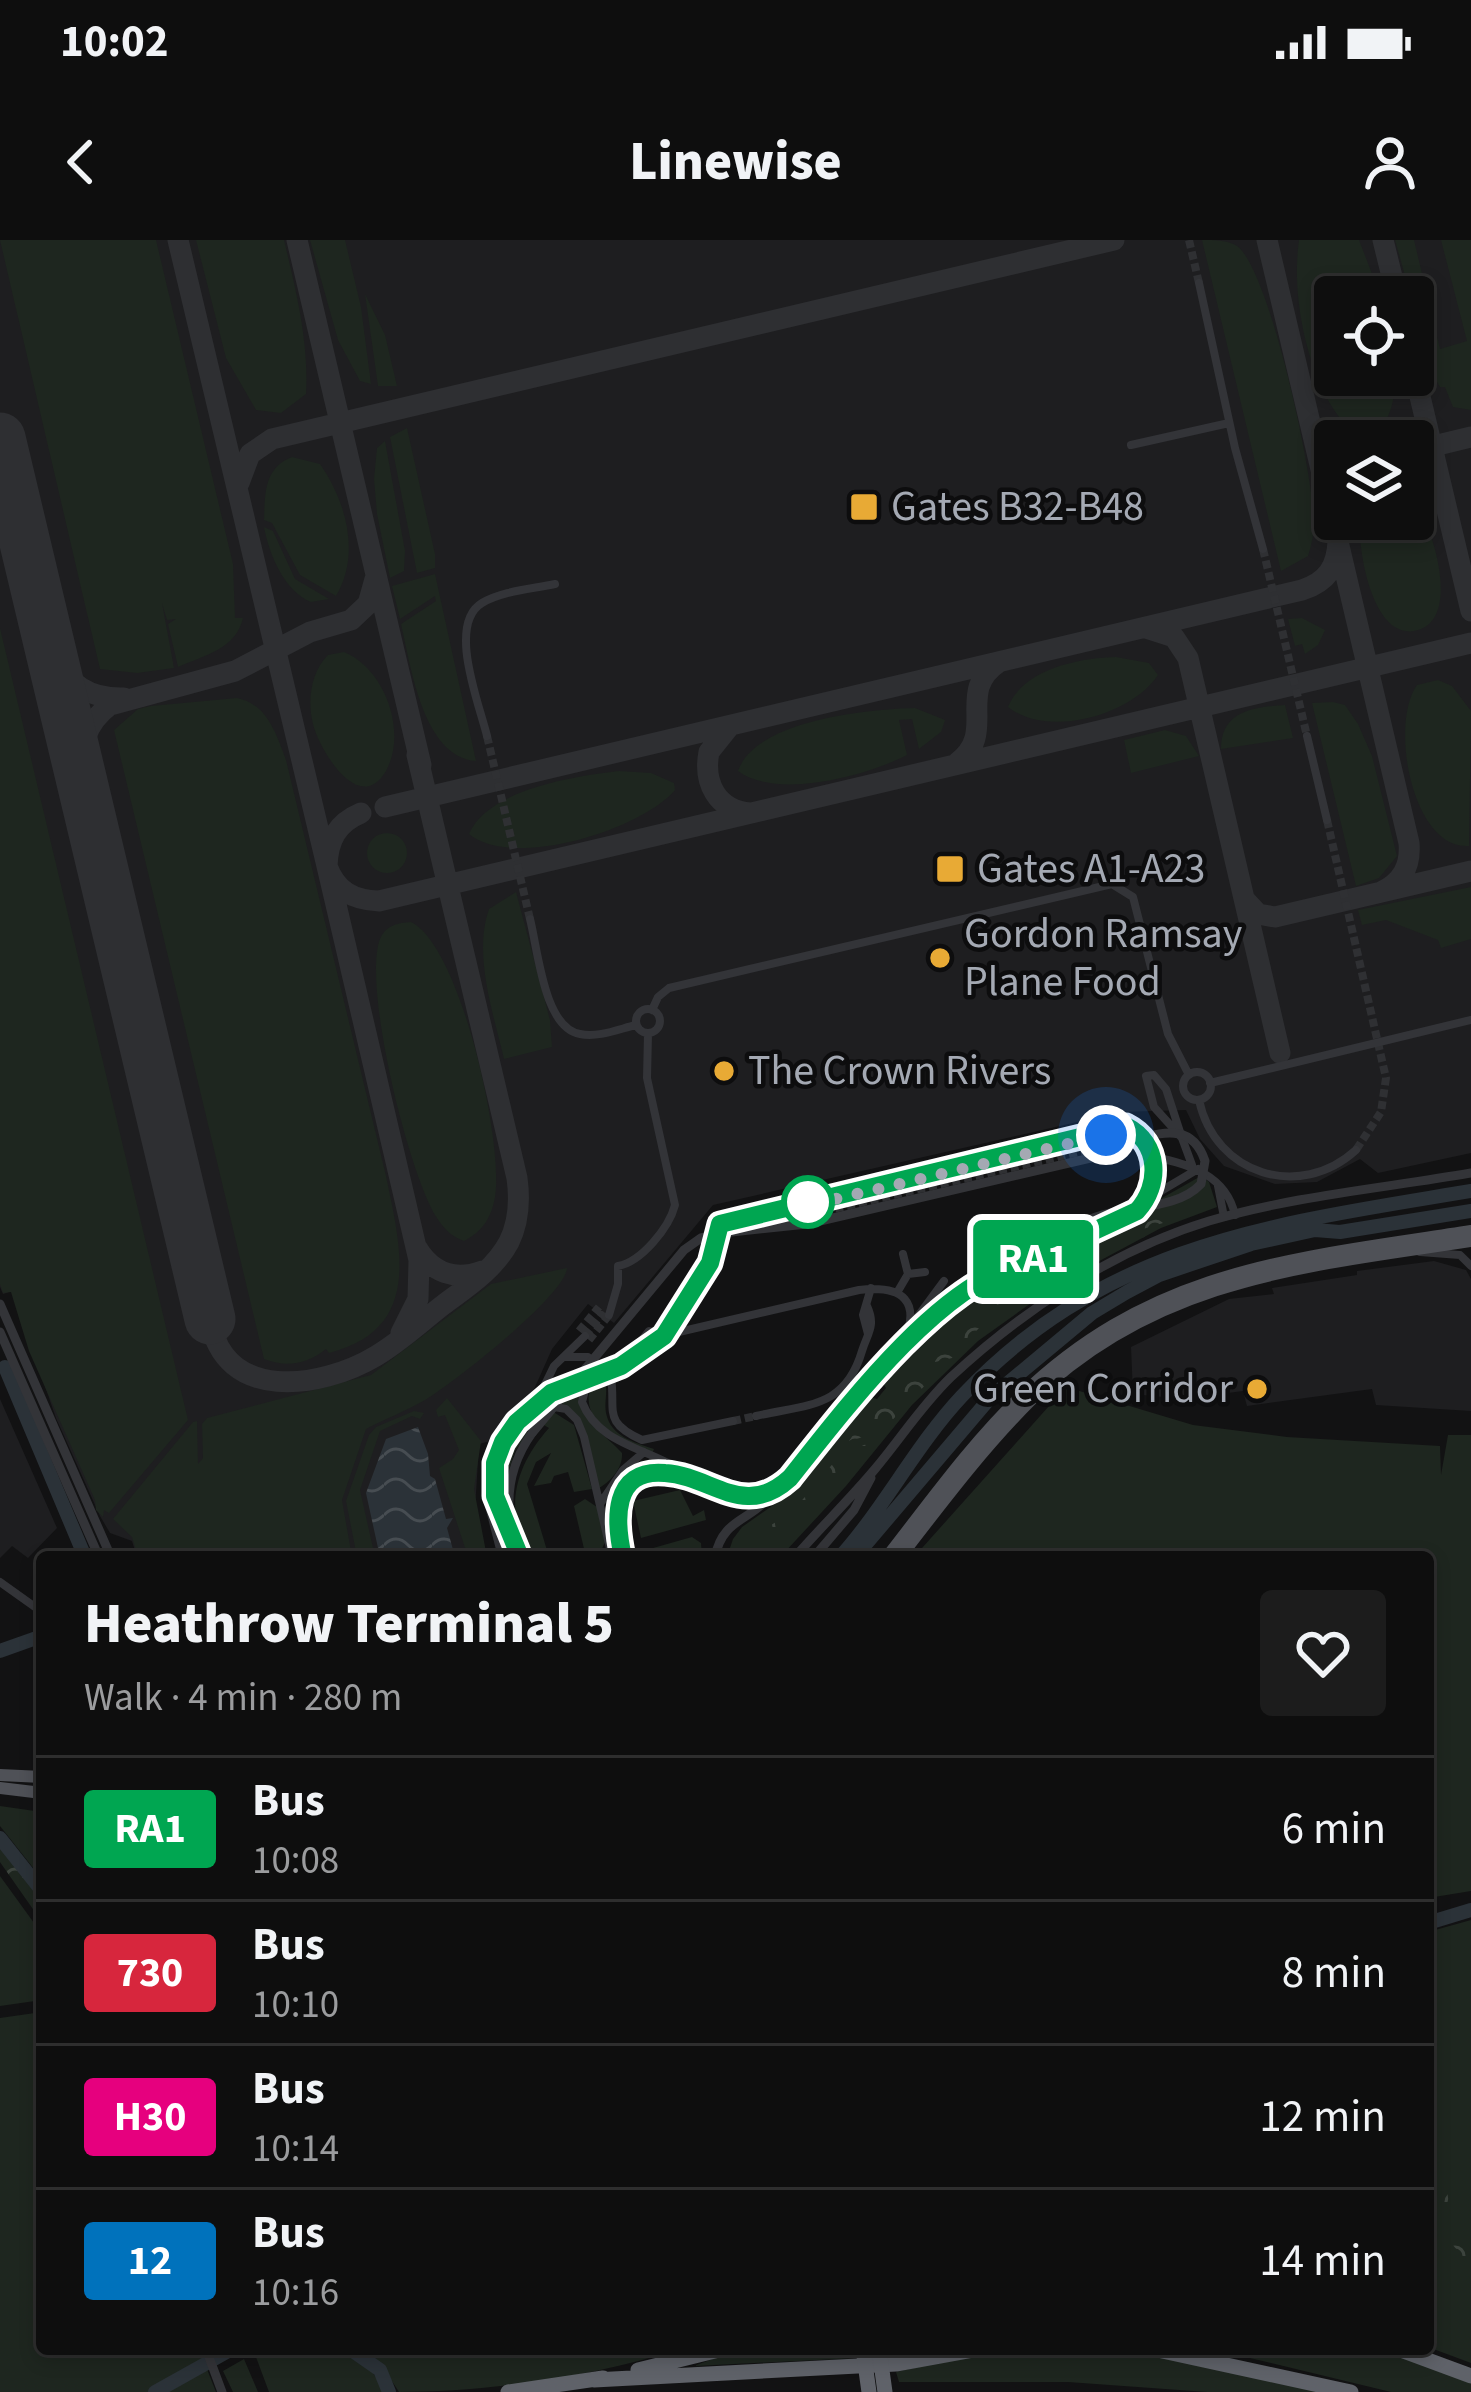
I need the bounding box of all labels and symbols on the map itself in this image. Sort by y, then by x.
place label: Gates B32-B48 [891,477,1144,537]
marker: Gates B32-B48 [848,491,880,523]
place label: Gates A1-A23 [977,839,1205,899]
marker: Gates A1-A23 [934,853,966,885]
place label: Gordon Ramsay Plane Food [964,904,1243,1012]
marker: Gordon Ramsay Plane Food [927,945,953,971]
place label: The Crown Rivers [748,1041,1051,1101]
marker: The Crown Rivers [711,1058,737,1084]
your location [1076,1105,1136,1165]
unlabelled marker [783,1177,833,1227]
line badge: RA1 [964,1220,1102,1298]
place label: Green Corridor [973,1359,1233,1419]
marker: Green Corridor [1244,1376,1270,1402]

